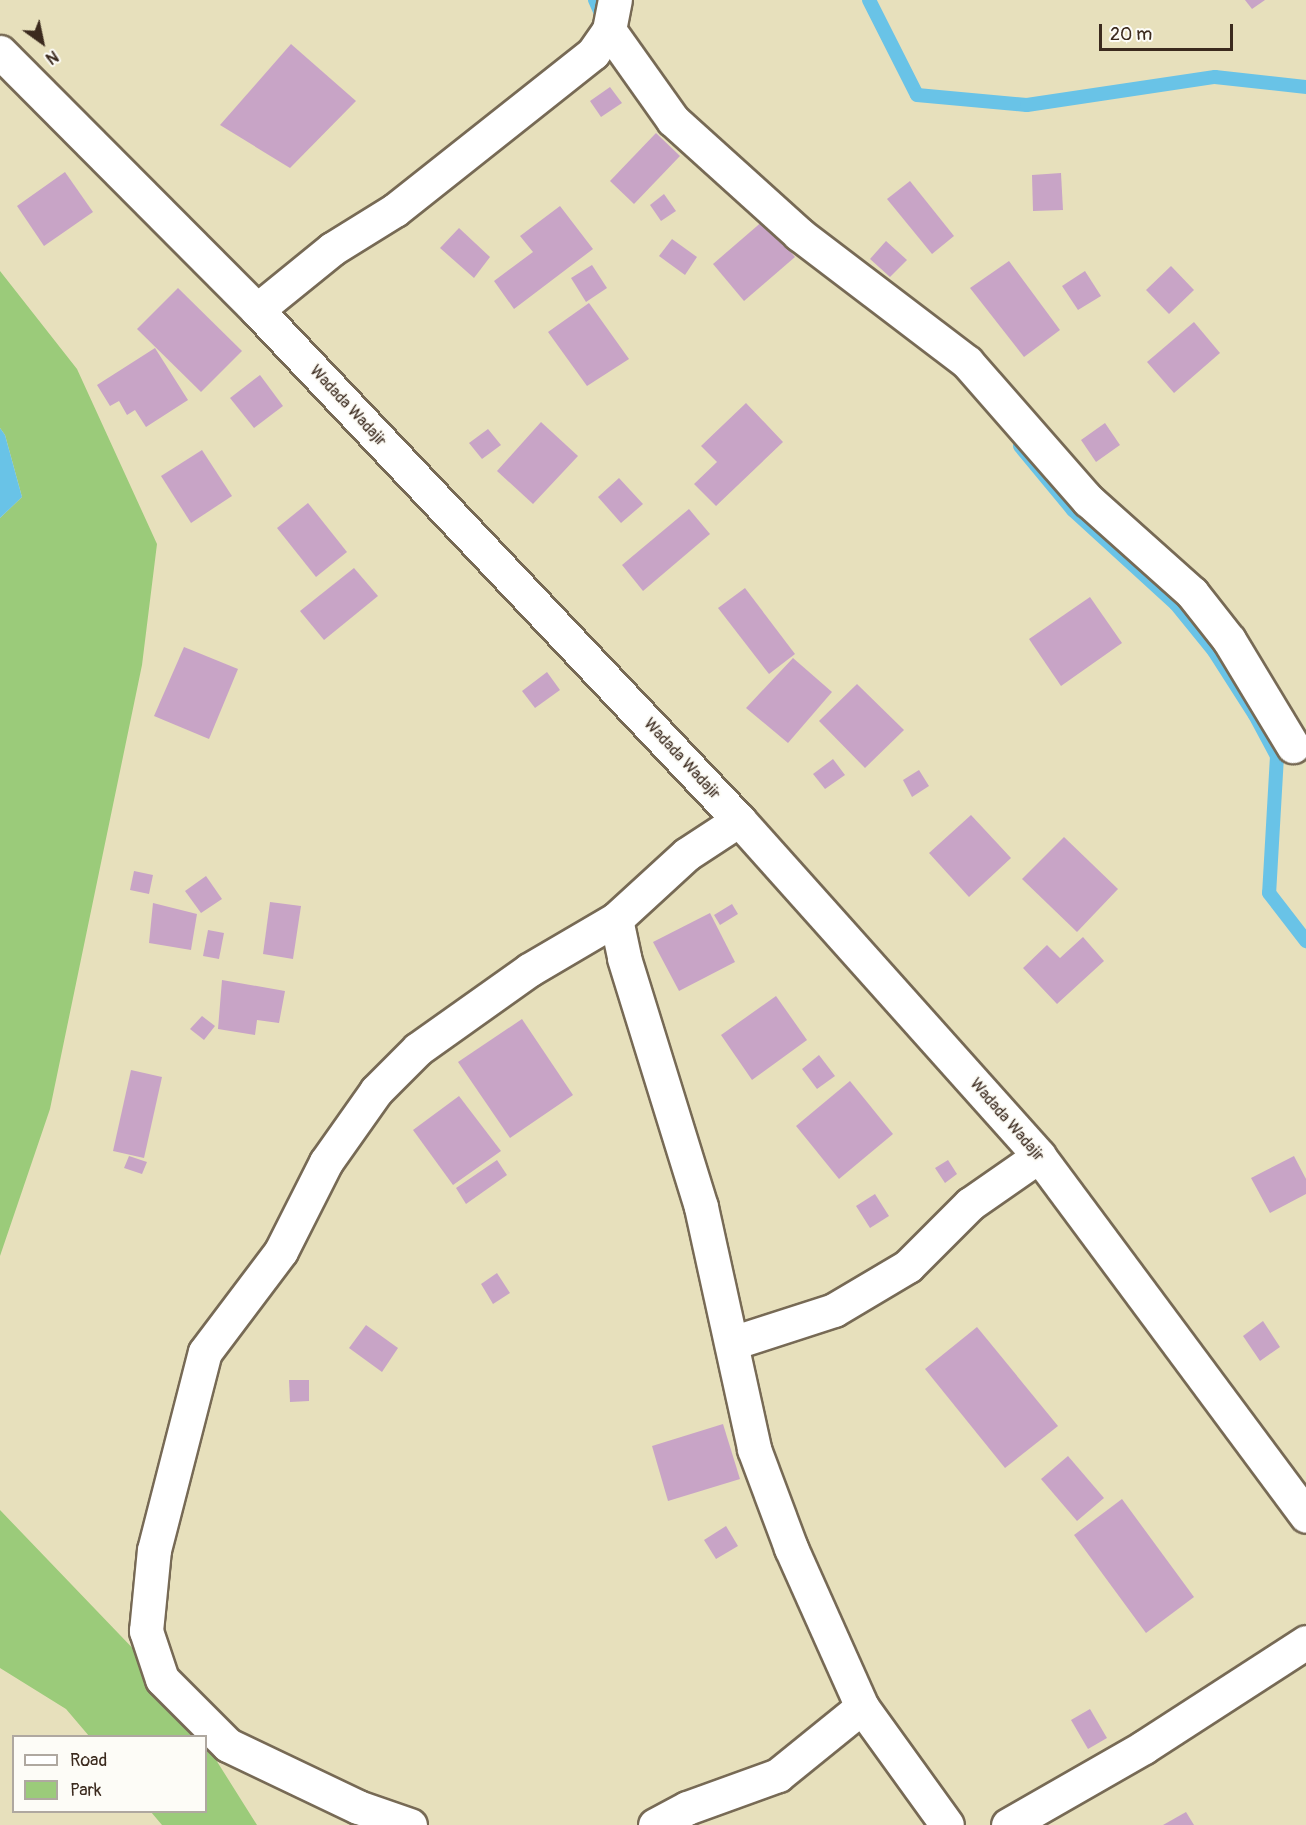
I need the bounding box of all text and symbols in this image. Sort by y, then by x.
north arrow [12,12,72,72]
scale bar [1102,12,1236,50]
text: 20 m [1110,23,1152,46]
text: N [42,46,62,68]
street label: Wadada Wadajir [306,362,390,450]
street label: Wadada Wadajir [640,715,724,803]
street label: Wadada Wadajir [966,1075,1048,1165]
legend [12,1735,207,1813]
text: Road [70,1749,107,1772]
text: Park [70,1779,102,1802]

